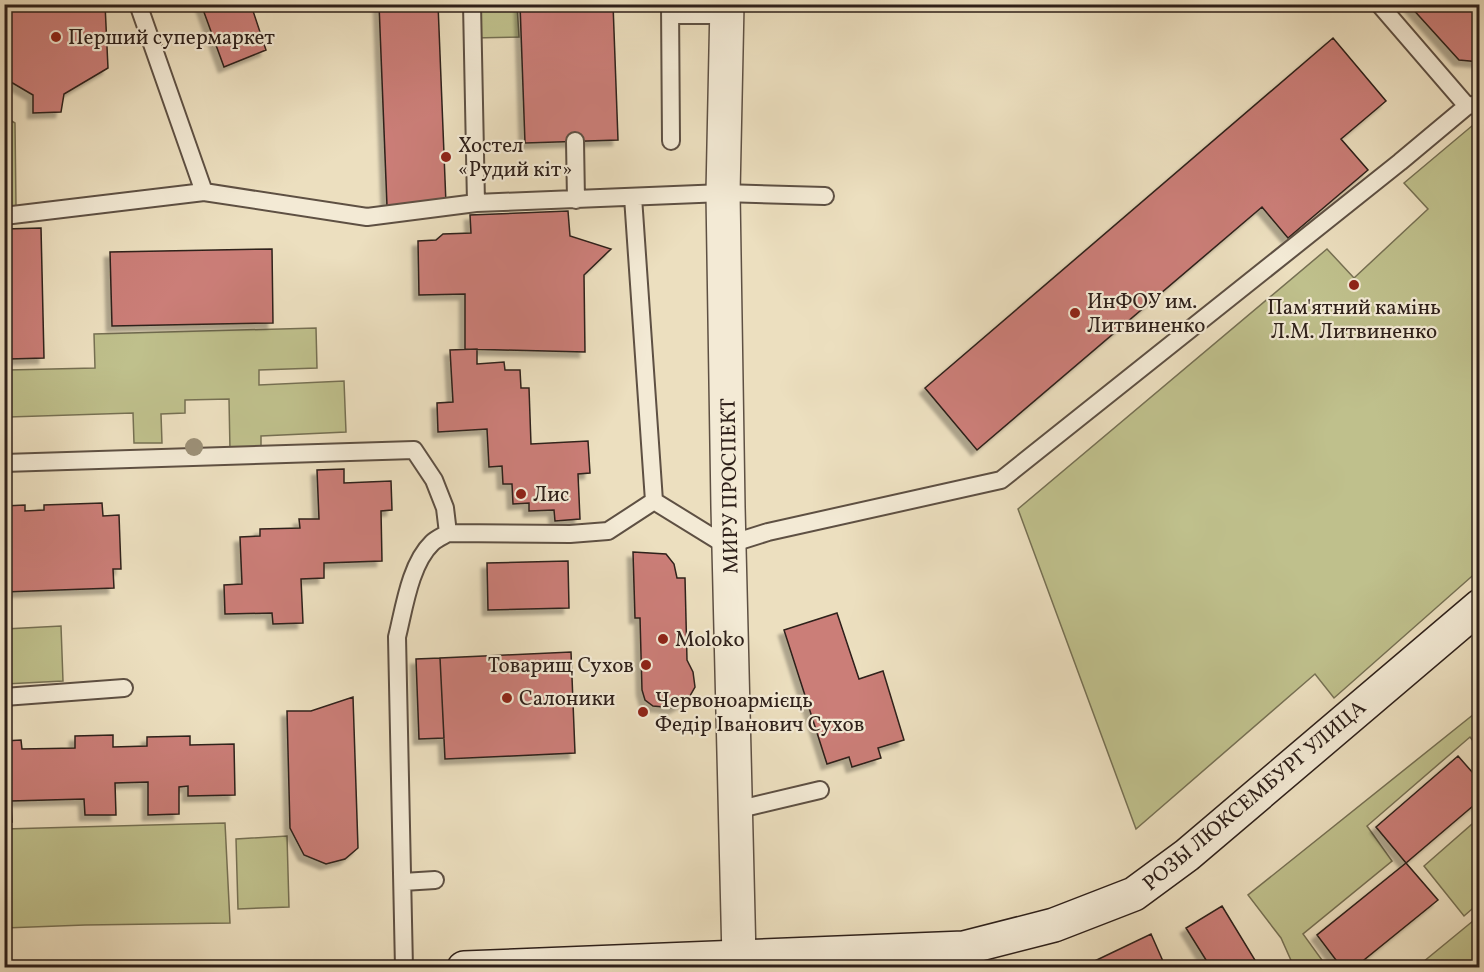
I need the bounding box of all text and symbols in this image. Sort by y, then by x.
place label: Перший супермаркет [68,24,275,53]
marker: Перший супермаркет [49,30,63,44]
place label: Хостел «Рудий кіт» [458,132,572,185]
marker: Хостел «Рудий кіт» [439,150,453,164]
marker: Пам'ятний камінь Л.М. Литвиненко [1347,278,1361,292]
place label: ИнФОУ им. Литвиненко [1087,288,1205,341]
place label: Пам'ятний камінь Л.М. Литвиненко [1267,294,1441,347]
marker: ИнФОУ им. Литвиненко [1068,306,1082,320]
street label: МИРУ ПРОСПЕКТ [714,398,747,574]
place label: Лис [533,481,569,510]
marker: Лис [514,487,528,501]
place label: Moloko [675,626,745,655]
marker: Moloko [656,632,670,646]
place label: Товарищ Сухов [488,652,634,681]
marker: Товарищ Сухов [639,658,653,672]
place label: Салоники [519,685,616,714]
place label: Червоноармієць Федір Іванович Сухов [655,687,864,740]
marker: Салоники [500,691,514,705]
street label: РОЗЫ ЛЮКСЕМБУРГ УЛИЦА [1137,694,1373,898]
marker: Червоноармієць Федір Іванович Сухов [636,705,650,719]

